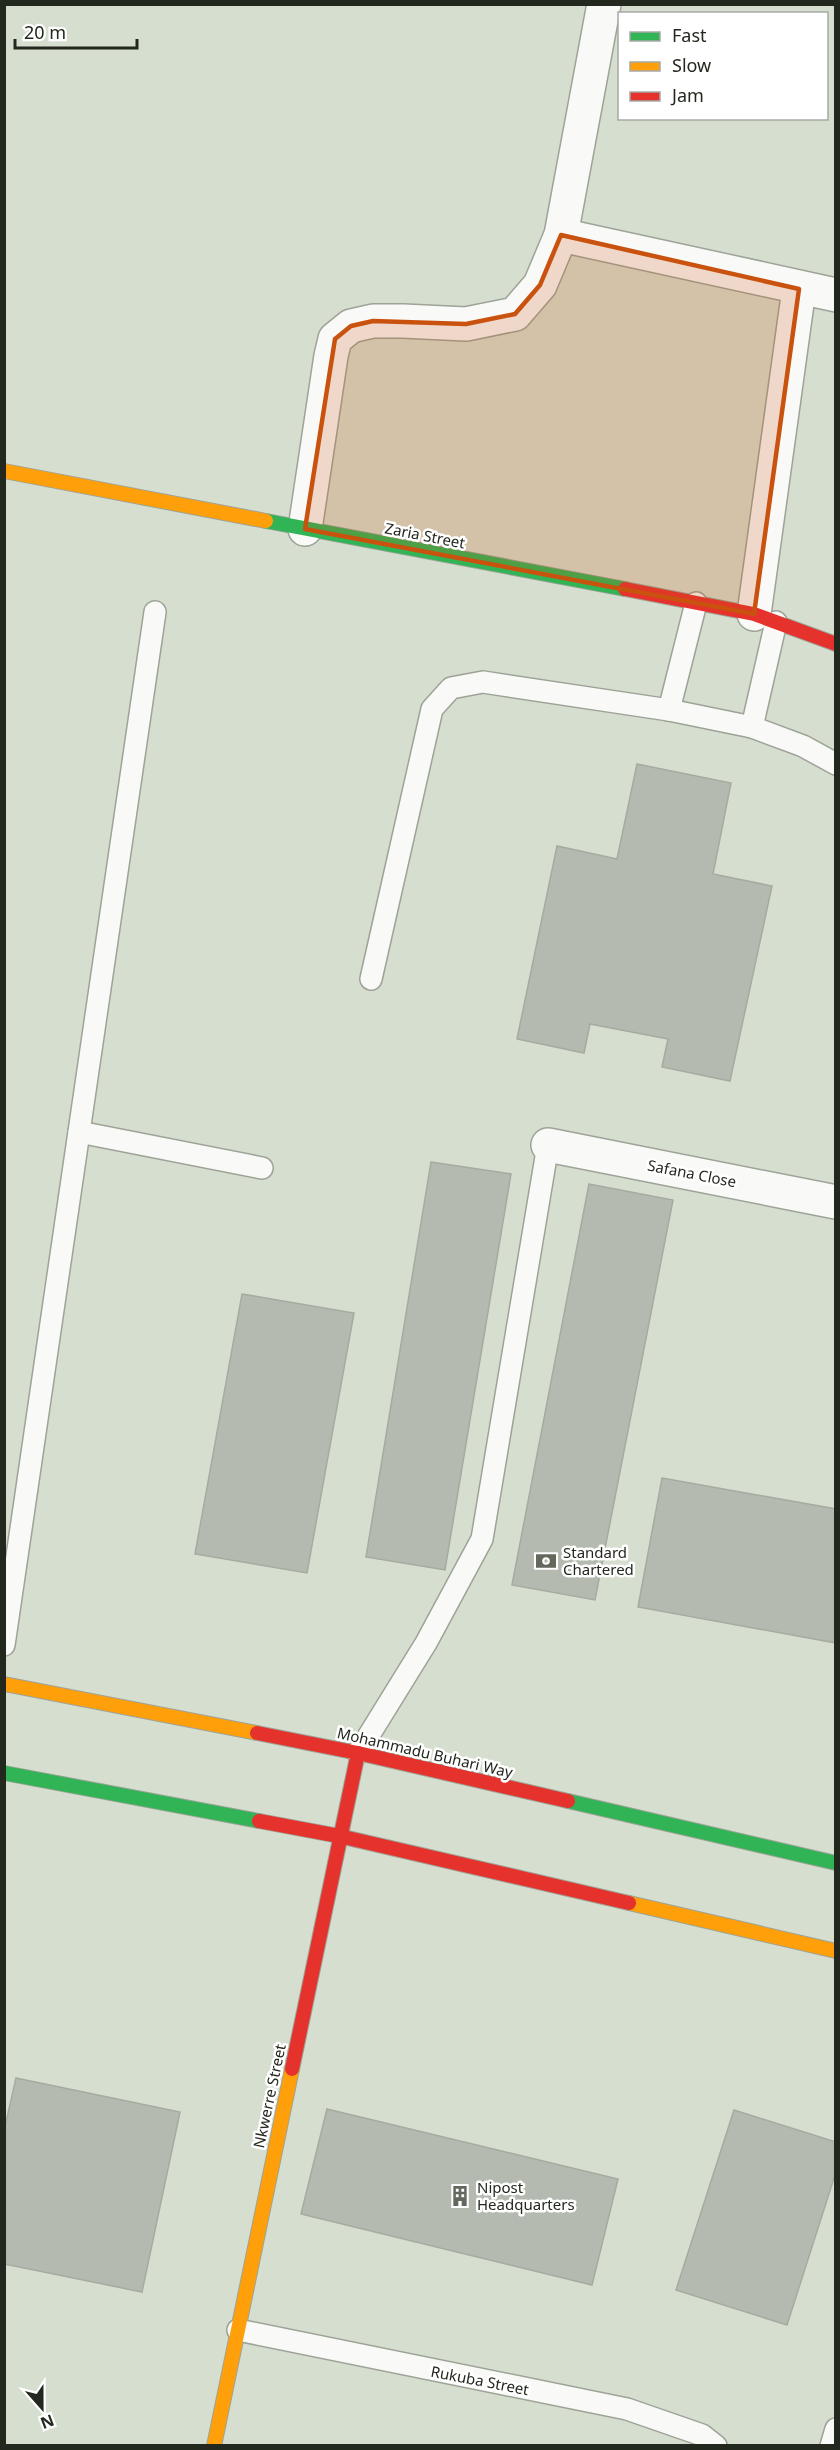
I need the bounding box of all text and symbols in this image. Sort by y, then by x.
scale bar [15,12,136,50]
legend [618,12,828,120]
text: 20 m [24,20,66,44]
text: Fast [672,23,707,47]
text: Slow [672,53,711,77]
text: Jam [670,83,704,107]
street label: Zaria Street [383,517,467,553]
street label: Safana Close [646,1155,738,1191]
place label: Standard Chartered [563,1542,634,1579]
bank icon: Standard Chartered [534,1549,558,1573]
street label: Mohammadu Buhari Way [335,1722,515,1782]
street label: Nkwerre Street [248,2042,290,2150]
place label: Nipost Headquarters [477,2177,575,2214]
building icon: Nipost Headquarters [448,2184,472,2208]
street label: Rukuba Street [429,2361,531,2399]
north arrow [12,2378,72,2438]
text: N [37,2409,57,2435]

